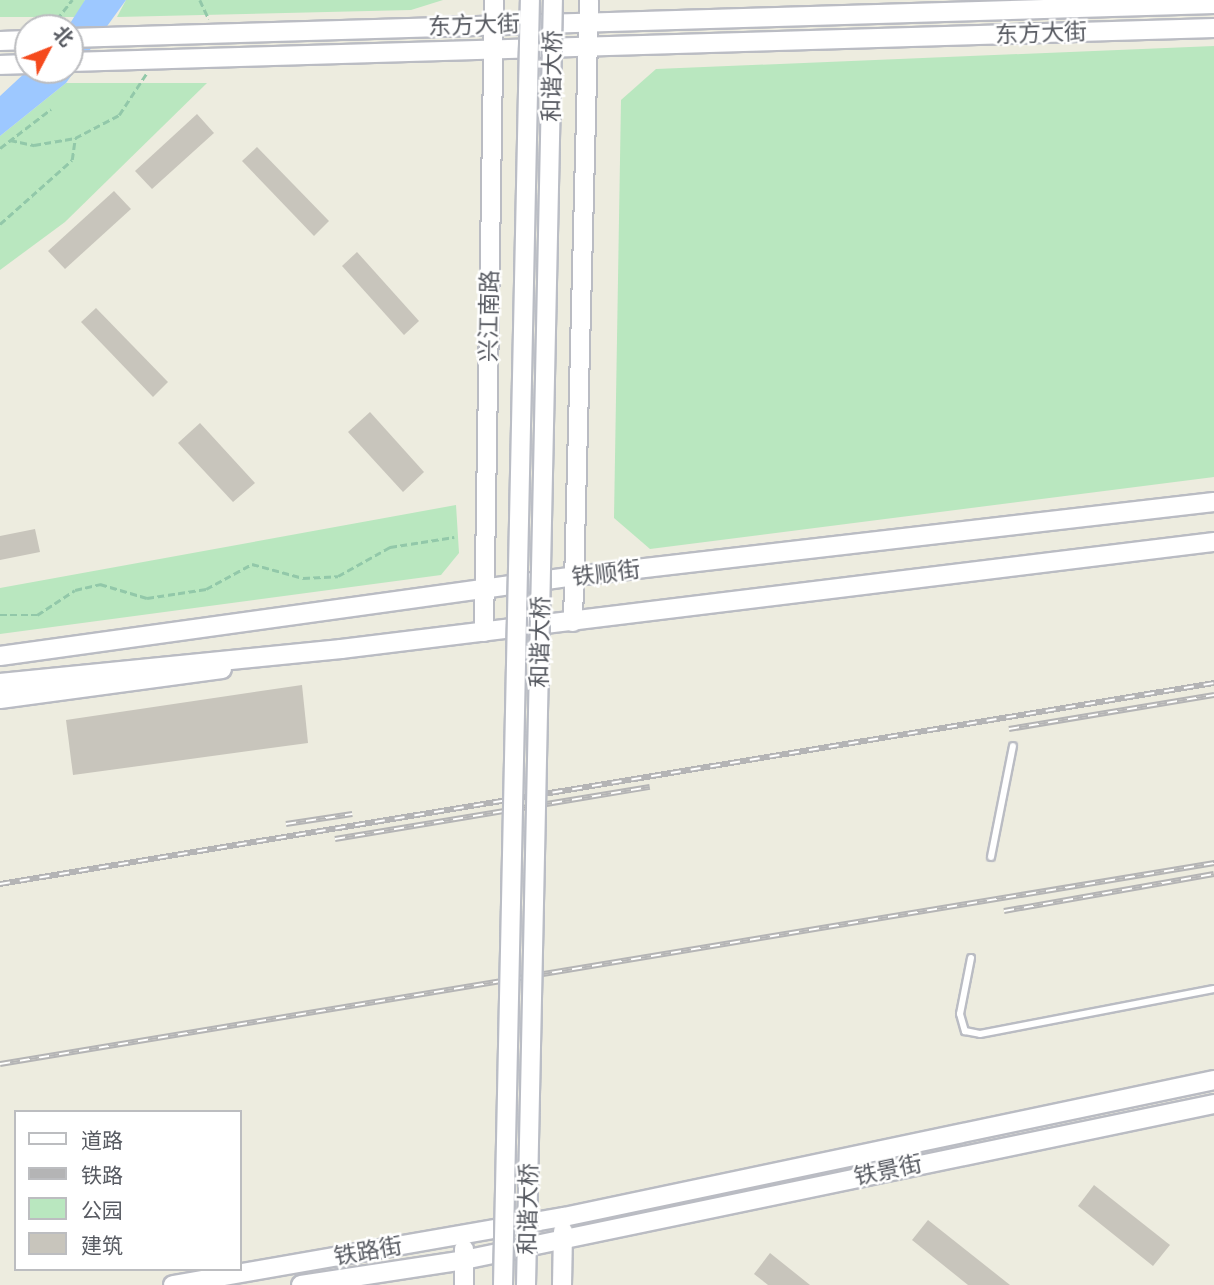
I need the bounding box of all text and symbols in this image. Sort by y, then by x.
street label: 东方大街 [428,10,520,40]
north arrow [14,14,84,84]
street label: 东方大街 [995,18,1087,48]
text: 北 [49,22,78,50]
street label: 和谐大桥 [537,30,567,122]
street label: 兴江南路 [474,270,504,362]
street label: 铁顺街 [570,555,642,591]
street label: 和谐大桥 [525,596,555,688]
legend [14,1110,242,1271]
text: 道路 [81,1129,123,1152]
street label: 铁景街 [851,1149,925,1191]
street label: 和谐大桥 [513,1163,543,1255]
text: 铁路 [81,1164,123,1187]
text: 公园 [81,1199,123,1222]
street label: 铁路街 [332,1231,404,1271]
text: 建筑 [81,1234,123,1257]

